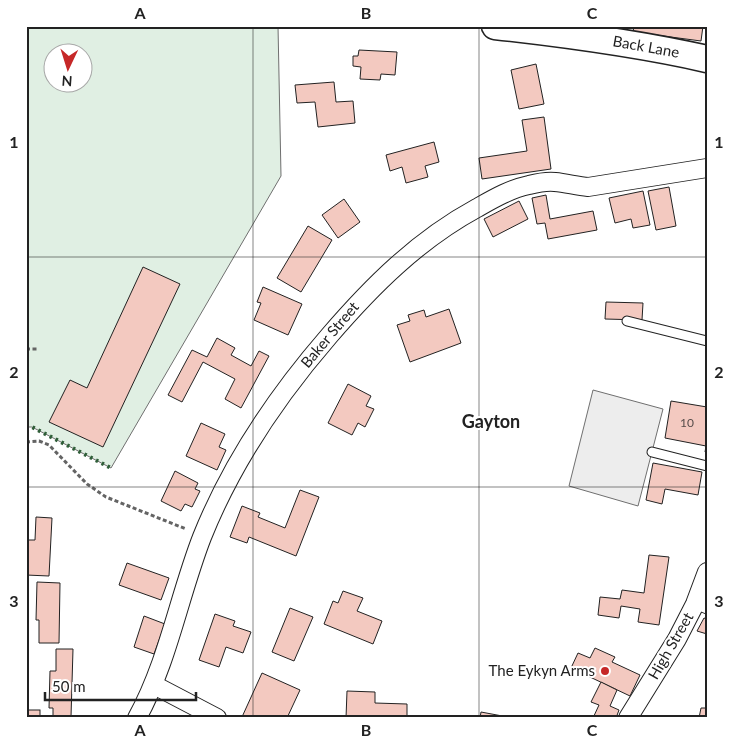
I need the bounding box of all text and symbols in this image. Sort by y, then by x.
text: A [133,3,146,22]
text: B [361,3,371,22]
text: C [587,3,598,22]
street label: Back Lane [612,31,681,61]
north arrow [42,42,92,92]
text: N [61,73,73,90]
text: 1 [9,132,19,151]
text: 1 [714,132,724,151]
street label: Baker Street [296,297,362,371]
text: 2 [9,362,19,381]
text: 2 [714,362,724,381]
district label: Gayton [462,410,520,432]
house number: 10 [680,415,694,430]
text: 3 [9,591,19,610]
text: 3 [714,591,724,610]
street label: High Street [644,608,697,682]
place label: The Eykyn Arms [489,661,595,679]
marker: The Eykyn Arms [599,665,611,677]
scale bar [45,669,196,701]
text: 50 m [52,677,86,695]
text: A [133,720,146,739]
text: B [361,720,371,739]
text: C [587,720,598,739]

